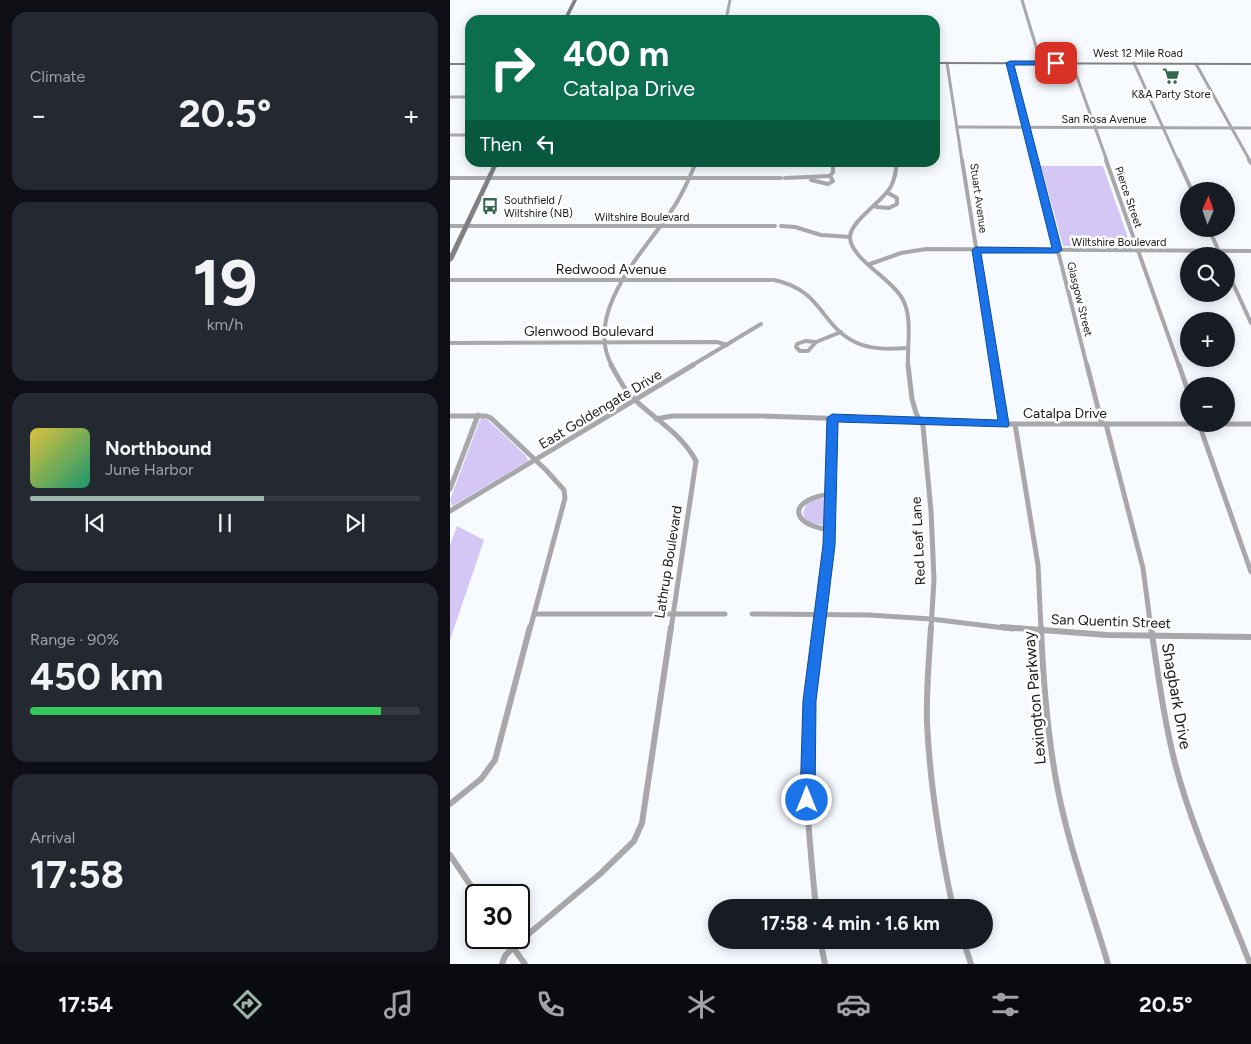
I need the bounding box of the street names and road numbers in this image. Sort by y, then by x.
street label: West 12 Mile Road [1093,47,1183,60]
street label: San Rosa Avenue [1061,113,1147,126]
street label: Stuart Avenue [967,162,990,234]
street label: Pierce Street [1112,165,1145,230]
street label: Wiltshire Boulevard [595,211,689,224]
street label: Wiltshire Boulevard [1072,236,1166,249]
street label: Redwood Avenue [556,261,667,278]
street label: Glasgow Street [1064,261,1095,338]
street label: Glenwood Boulevard [524,323,654,340]
street label: East Goldengate Drive [536,366,665,453]
street label: Catalpa Drive [1023,405,1107,422]
street label: Red Leaf Lane [908,496,929,586]
street label: Lathrup Boulevard [651,504,686,620]
street label: San Quentin Street [1051,611,1171,632]
street label: Lexington Parkway [1019,630,1050,766]
street label: Shagbark Drive [1158,641,1195,751]

